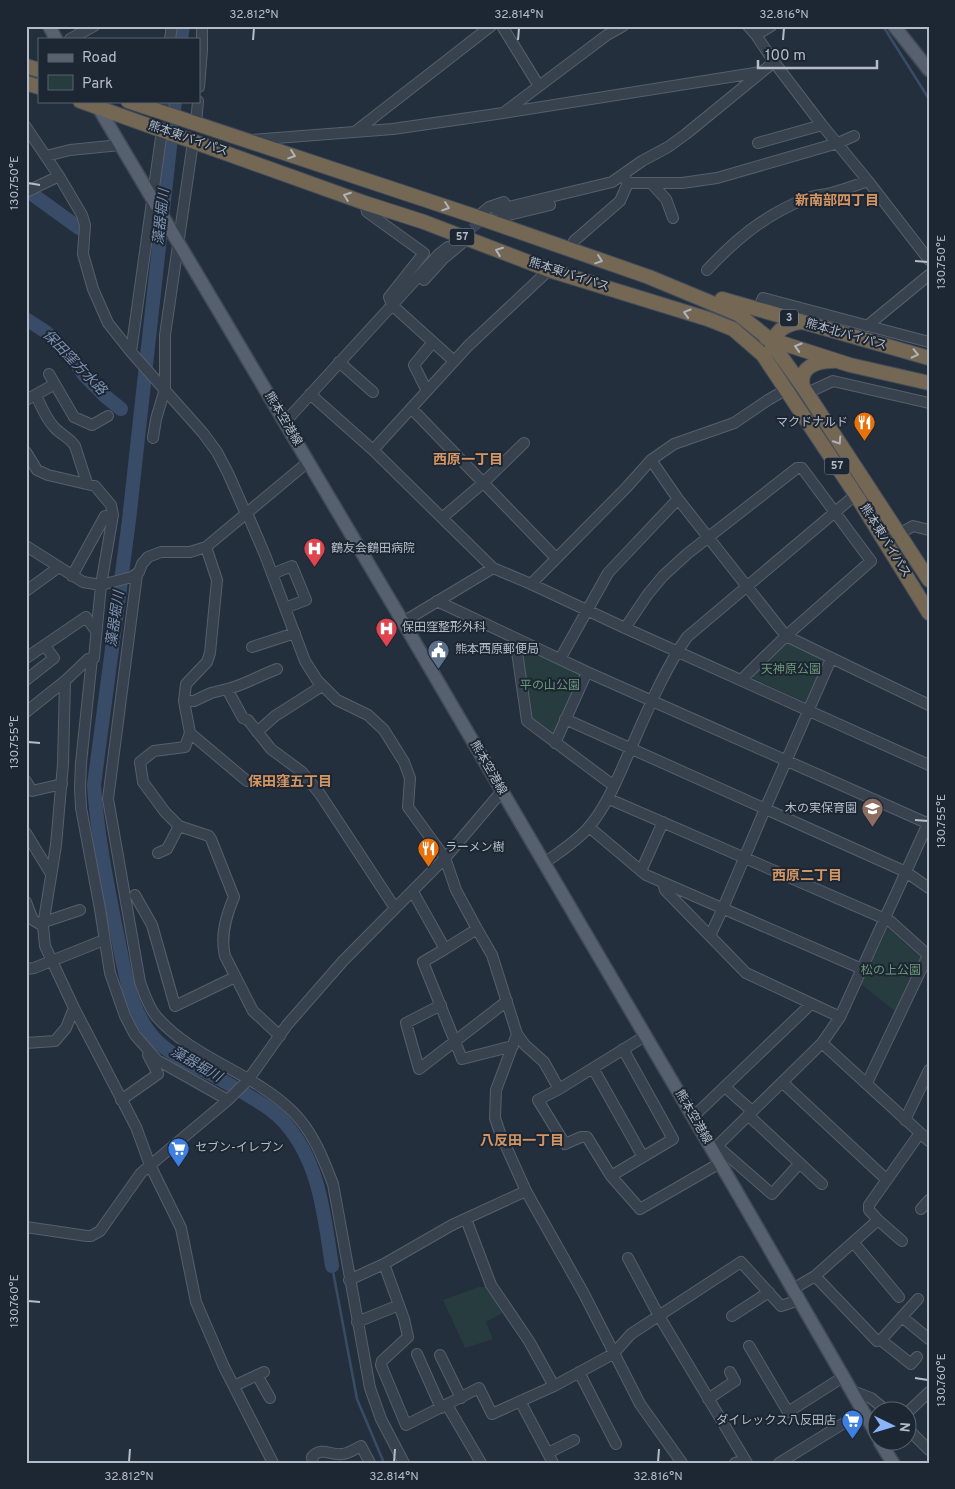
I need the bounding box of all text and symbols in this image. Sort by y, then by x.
text: 32.812°N [229,7,279,23]
text: 32.814°N [494,7,544,23]
text: 32.816°N [759,7,809,23]
legend [38,38,200,102]
scale bar [758,38,876,70]
text: 100 m [765,47,806,66]
text: Road [82,49,117,68]
text: Park [82,75,113,94]
street label: 熊本東バイパス [146,118,230,160]
one-way arrow [287,149,296,159]
text: 130.750°E [7,156,23,210]
water label: 藻器堀川 [151,186,174,246]
one-way arrow [343,192,351,202]
district label: 新南部四丁目 [795,193,879,210]
one-way arrow [441,201,450,211]
road number: 57 [450,228,474,246]
text: 130.750°E [934,235,950,289]
one-way arrow [496,247,504,257]
street label: 熊本東バイパス [527,254,611,296]
one-way arrow [595,254,603,264]
one-way arrow [683,308,692,318]
road number: 3 [780,310,798,326]
street label: 熊本北バイパス [804,316,888,354]
water label: 保田窪方水路 [39,327,110,400]
one-way arrow [794,342,802,352]
one-way arrow [910,348,919,359]
street label: 熊本空港線 [261,389,305,449]
restaurant icon: マクドナルド [852,411,876,442]
place label: マクドナルド [776,415,848,431]
one-way arrow [832,435,841,444]
district label: 西原一丁目 [433,452,503,469]
road number: 57 [824,458,850,474]
street label: 熊本東バイパス [856,501,914,581]
hospital icon: 鶴友会鶴田病院 [303,537,327,568]
place label: 鶴友会鶴田病院 [331,541,415,557]
water label: 藻器堀川 [104,588,129,648]
hospital icon: 保田窪整形外科 [374,616,398,647]
place label: 保田窪整形外科 [402,620,486,636]
public building icon: 熊本西原郵便局 [427,638,451,669]
place label: 熊本西原郵便局 [455,642,539,658]
park label: 天神原公園 [761,662,821,678]
park label: 平の山公園 [520,678,580,694]
text: 130.755°E [7,715,23,769]
street label: 熊本空港線 [466,738,510,798]
district label: 保田窪五丁目 [248,774,332,791]
text: 130.755°E [934,794,950,848]
school or university icon: 木の実保育園 [861,797,885,828]
place label: 木の実保育園 [785,801,857,817]
restaurant icon: ラーメン樹 [417,836,441,867]
place label: ラーメン樹 [445,840,505,856]
district label: 西原二丁目 [772,868,842,885]
park label: 松の上公園 [861,963,921,979]
water label: 藻器堀川 [168,1044,226,1087]
street label: 熊本空港線 [671,1087,715,1147]
district label: 八反田一丁目 [480,1133,564,1150]
supermarket icon: セブン-イレブン [167,1136,191,1167]
place label: セブン-イレブン [195,1140,284,1156]
text: 130.760°E [7,1274,23,1328]
text: 130.760°E [934,1353,950,1407]
north arrow [868,1402,918,1452]
supermarket icon: ダイレックス八反田店 [840,1409,864,1440]
place label: ダイレックス八反田店 [716,1413,836,1429]
text: N [895,1421,912,1433]
text: 32.812°N [104,1469,154,1485]
text: 32.814°N [369,1469,419,1485]
text: 32.816°N [633,1469,683,1485]

